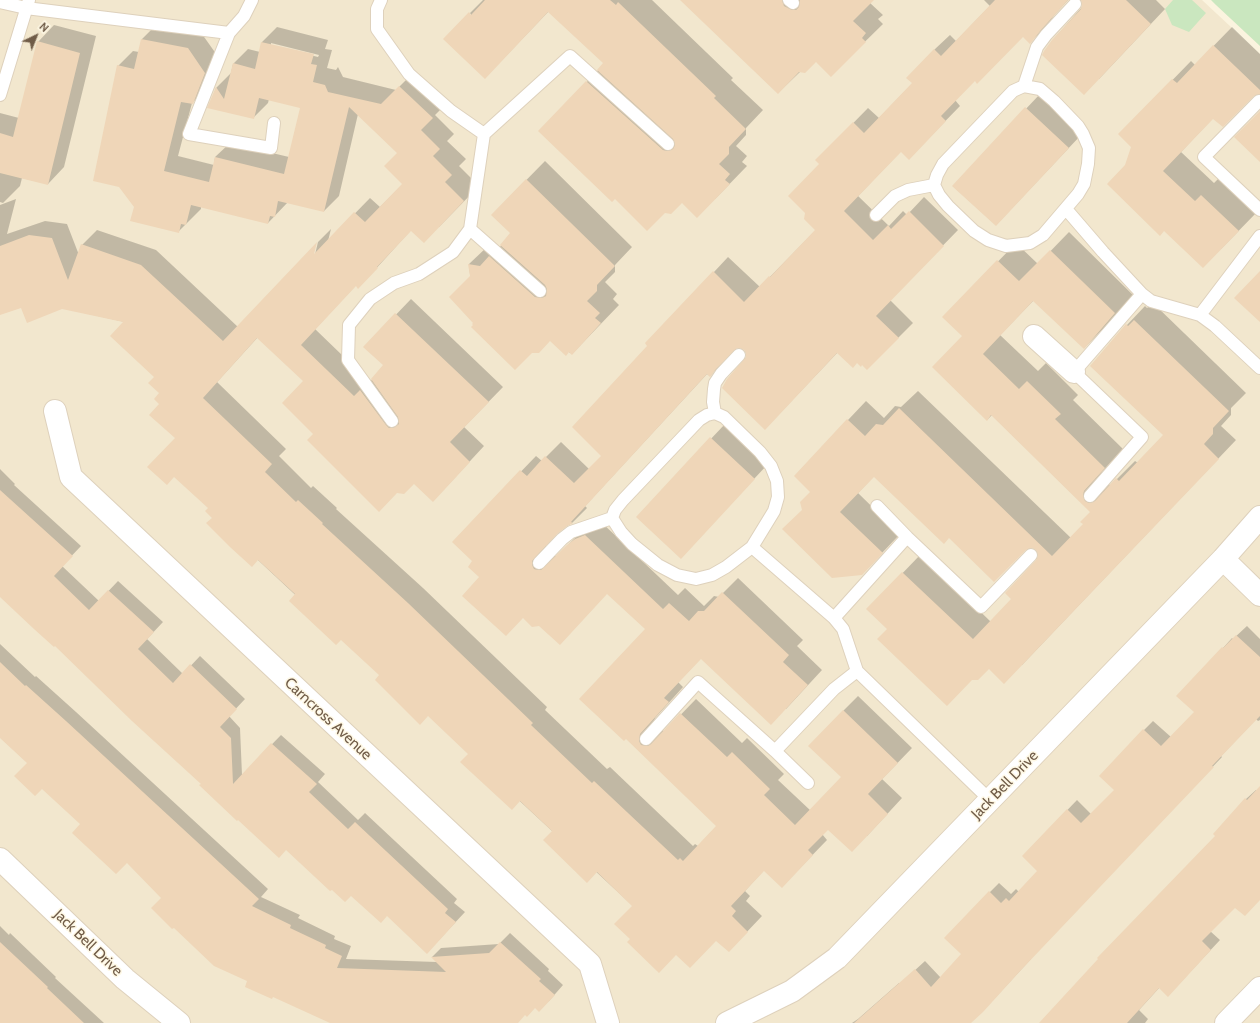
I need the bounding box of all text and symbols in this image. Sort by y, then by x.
north arrow [16,16,56,56]
text: N [37,19,52,35]
street label: Carncross Avenue [281,674,375,764]
street label: Jack Bell Drive [968,747,1042,823]
street label: Jack Bell Drive [50,906,126,980]

